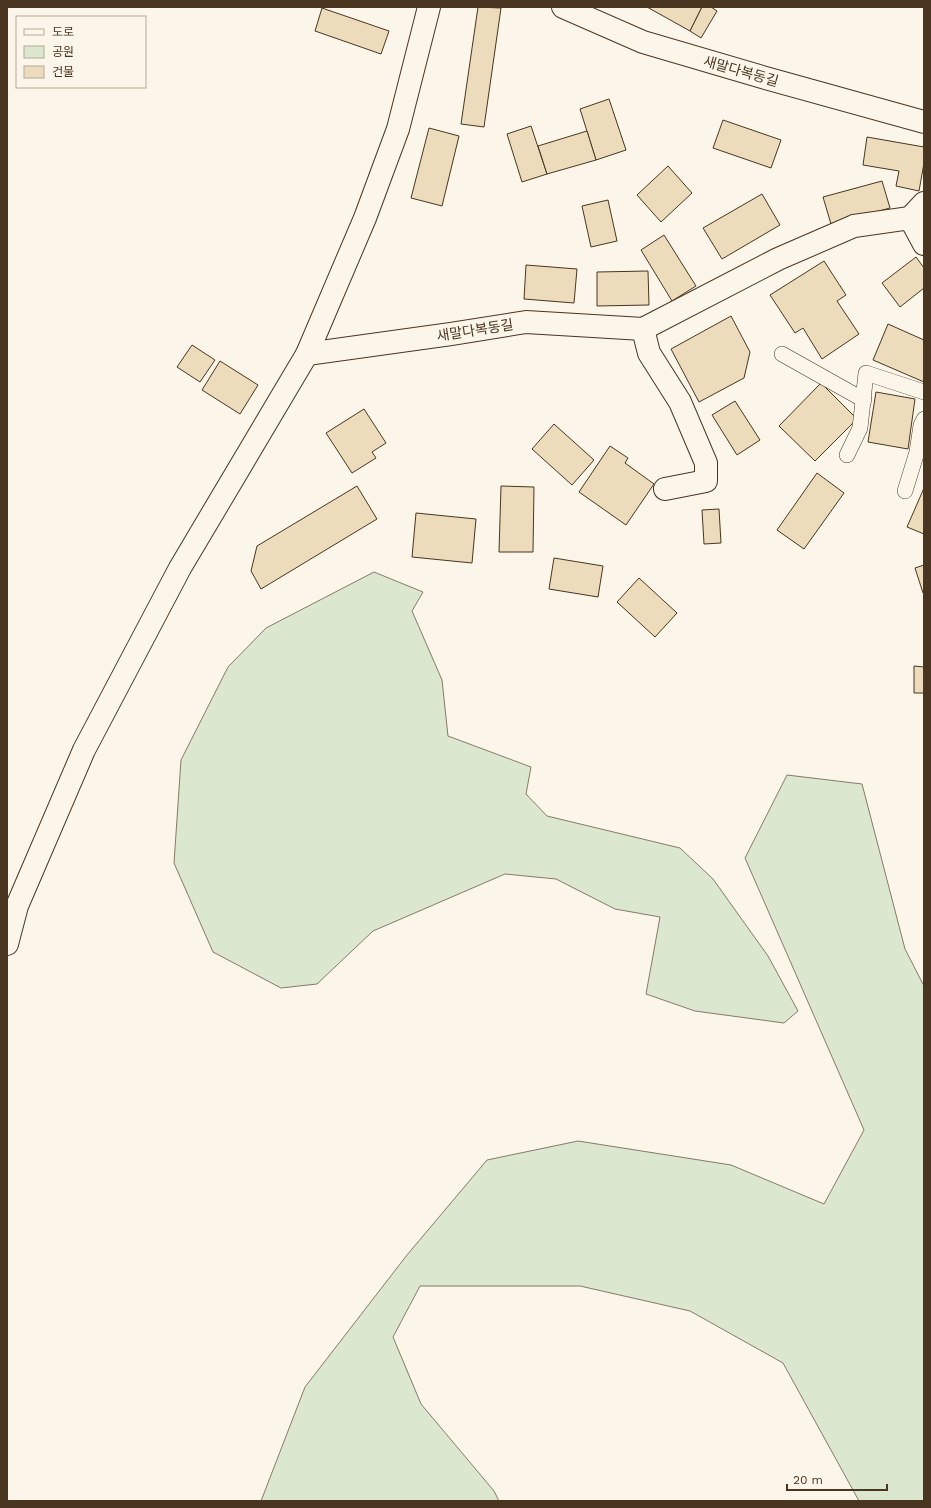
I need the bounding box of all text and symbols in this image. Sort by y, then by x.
legend [16,16,146,88]
text: 도로 [52,25,74,39]
text: 공원 [52,45,74,59]
street label: 새말다복동길 [702,53,780,89]
text: 건물 [52,65,74,79]
street label: 새말다복동길 [436,316,514,344]
scale bar [787,1466,887,1492]
text: 20 m [793,1473,823,1487]

